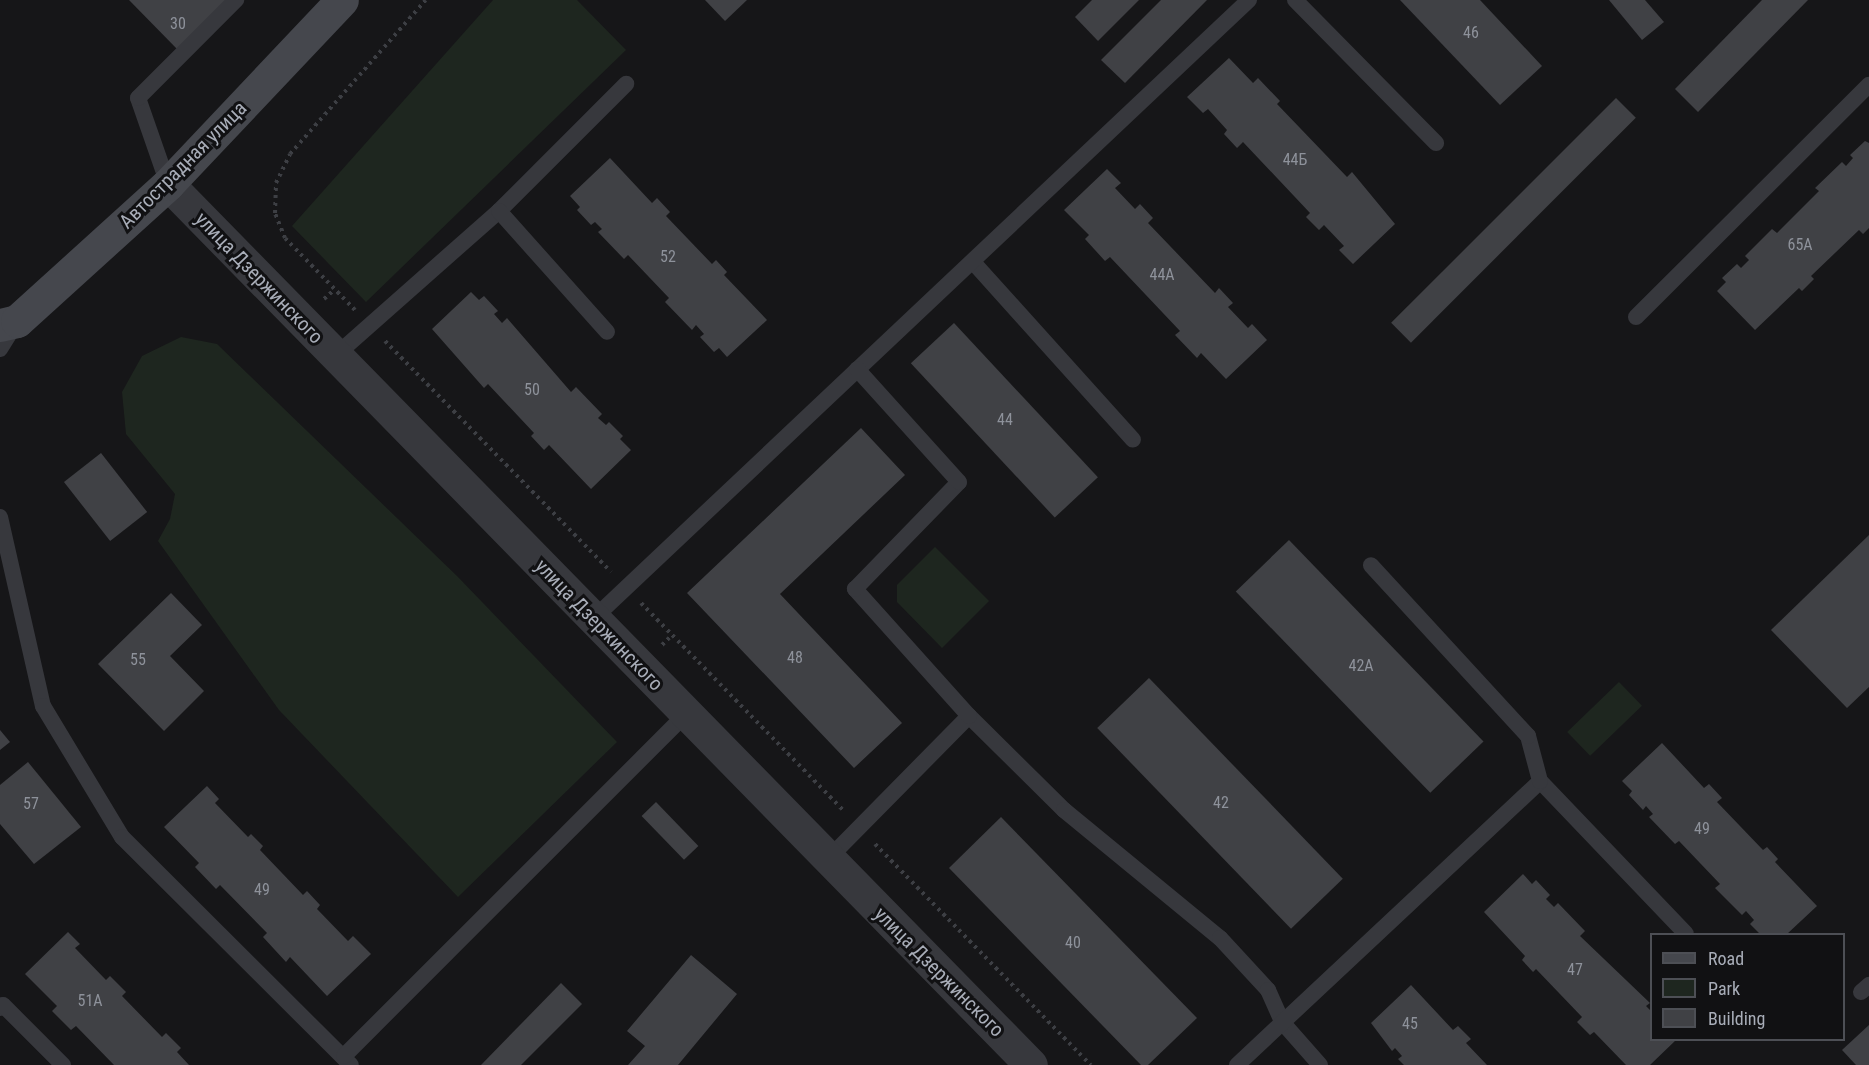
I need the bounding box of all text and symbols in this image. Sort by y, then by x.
house number: 30 [170,14,186,34]
house number: 46 [1463,23,1479,43]
street label: Автострадная улица [114,96,252,234]
house number: 44Б [1283,150,1307,170]
street label: улица Дзержинского [190,207,328,349]
house number: 65А [1787,235,1813,255]
house number: 52 [660,247,676,267]
house number: 44А [1149,265,1175,285]
house number: 50 [524,380,540,400]
house number: 44 [997,410,1013,430]
street label: улица Дзержинского [530,554,668,696]
house number: 48 [787,648,803,668]
house number: 55 [130,650,146,670]
house number: 42А [1348,656,1374,676]
house number: 42 [1213,793,1229,813]
house number: 57 [23,794,39,814]
house number: 49 [1694,819,1710,839]
house number: 49 [254,880,270,900]
street label: улица Дзержинского [869,902,1009,1042]
house number: 40 [1065,933,1081,953]
legend [1650,933,1845,1041]
text: Road [1708,948,1744,969]
house number: 47 [1567,960,1583,980]
text: Park [1708,978,1740,999]
house number: 51А [77,991,103,1011]
text: Building [1708,1008,1765,1029]
house number: 45 [1402,1014,1418,1034]

